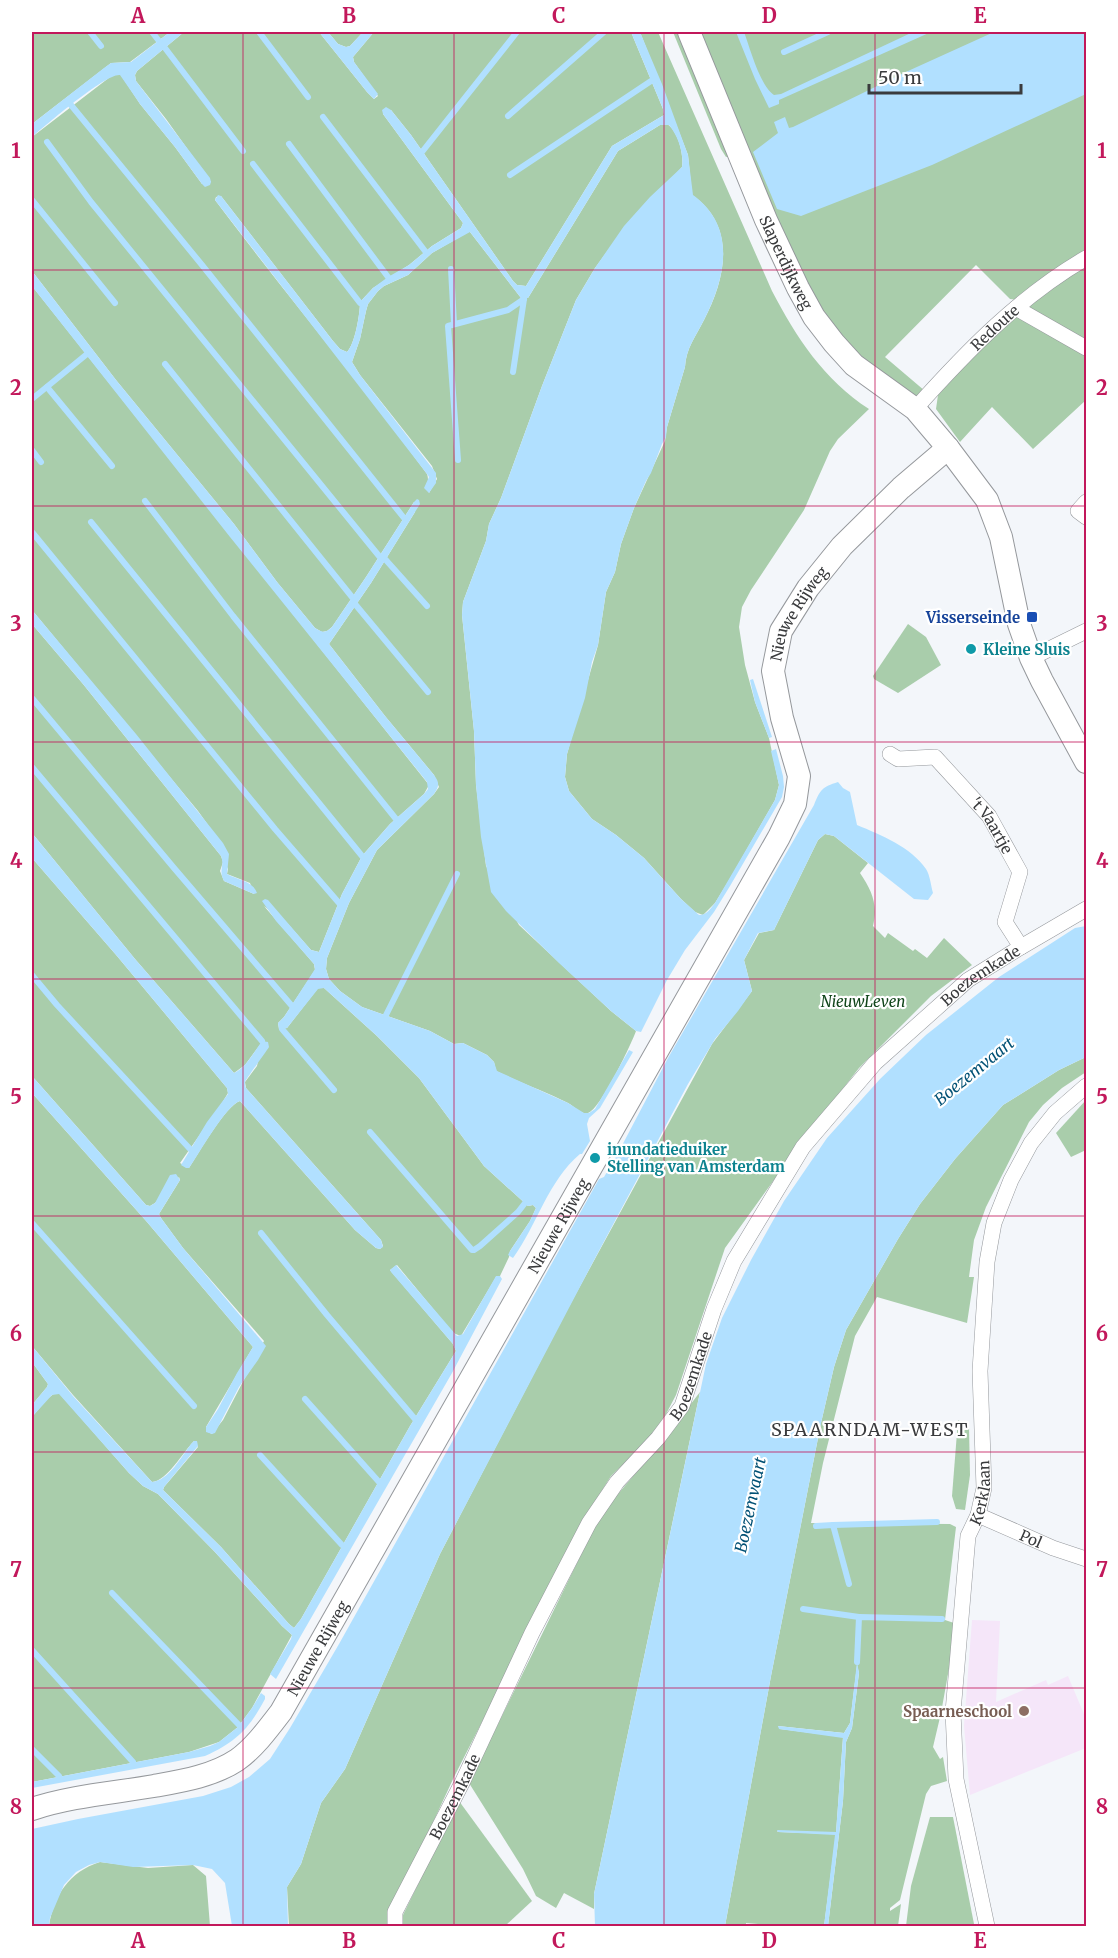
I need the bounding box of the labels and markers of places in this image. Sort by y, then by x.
place label: Visserseinde [925,608,1020,627]
marker: Visserseinde [1025,610,1039,624]
place label: Kleine Sluis [983,640,1071,659]
marker: Kleine Sluis [964,642,978,656]
place label: inundatieduiker Stelling van Amsterdam [607,1140,785,1176]
marker: inundatieduiker Stelling van Amsterdam [588,1151,602,1165]
place label: Spaarneschool [903,1702,1012,1721]
marker: Spaarneschool [1017,1704,1031,1718]

